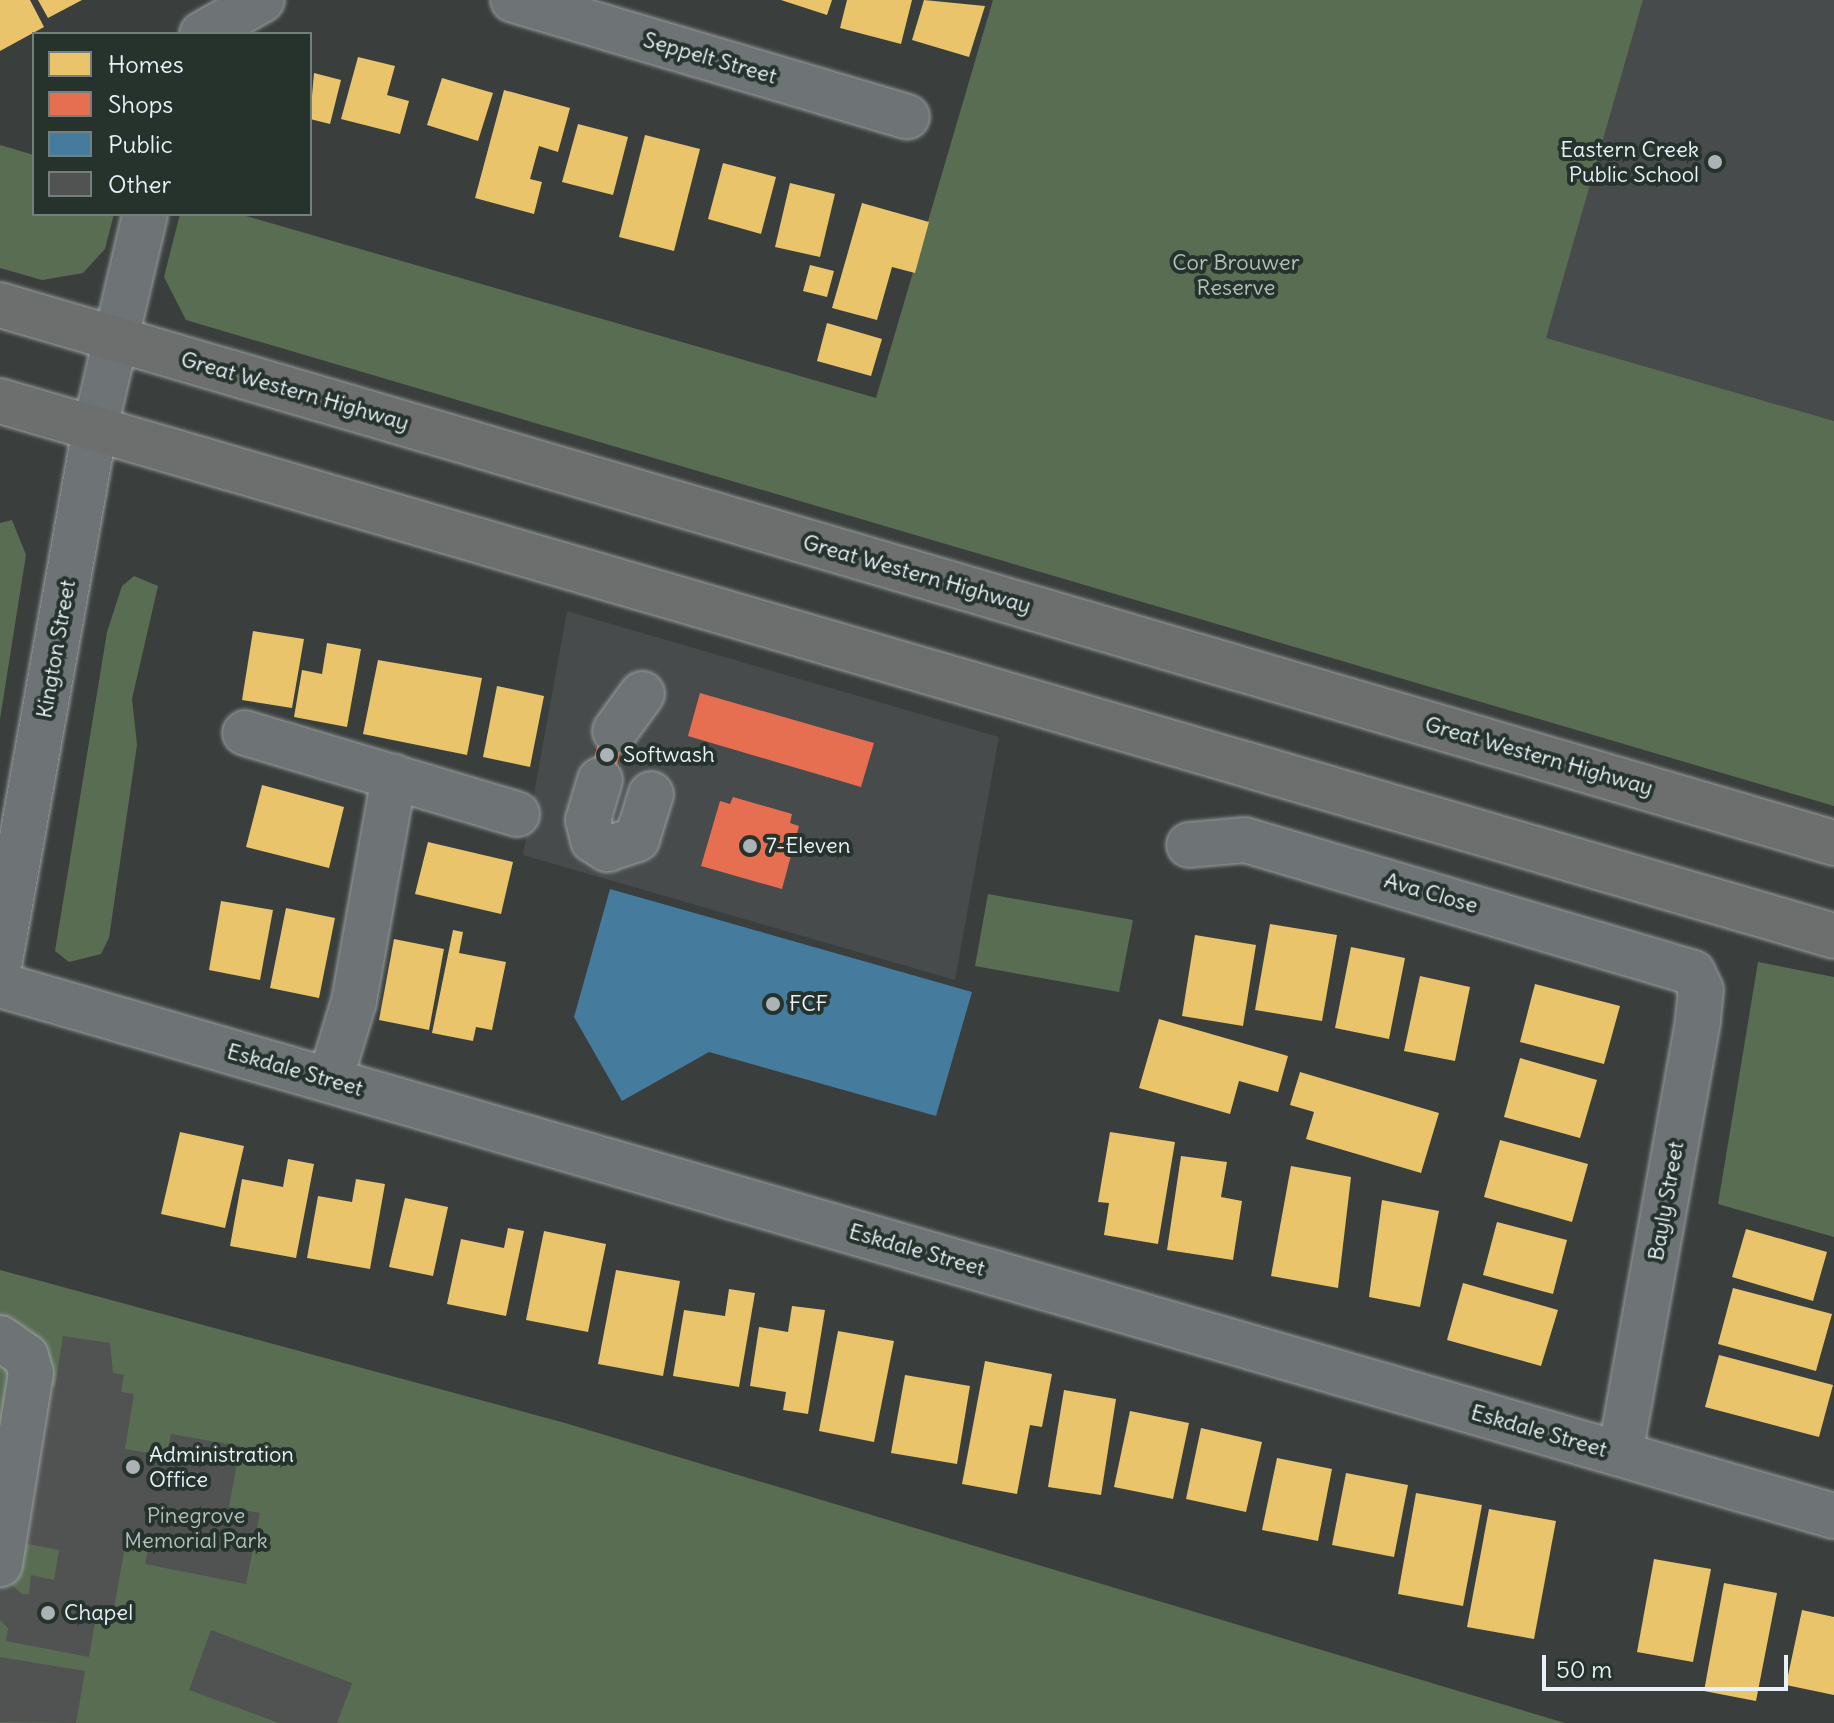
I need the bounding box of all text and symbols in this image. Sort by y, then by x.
street label: Seppelt Street [640,26,780,90]
legend [32,32,312,216]
text: Homes [108,49,184,79]
text: Shops [108,89,173,119]
text: Public [108,129,173,159]
place label: Eastern Creek Public School [1560,136,1699,188]
marker: Eastern Creek Public School [1706,153,1724,171]
text: Other [108,169,171,199]
park label: Cor Brouwer Reserve [1172,249,1300,300]
street label: Great Western Highway [178,346,412,436]
street label: Great Western Highway [800,529,1034,619]
street label: Kington Street [31,578,81,720]
street label: Great Western Highway [1422,711,1656,801]
place label: Softwash [623,742,715,768]
marker: Softwash [598,746,616,764]
place label: 7-Eleven [766,833,850,859]
marker: 7-Eleven [741,837,759,855]
street label: Ava Close [1381,867,1481,919]
place label: FCF [789,991,828,1017]
marker: FCF [764,995,782,1013]
street label: Eskdale Street [224,1038,366,1102]
street label: Bayly Street [1643,1139,1689,1263]
street label: Eskdale Street [846,1218,988,1282]
street label: Eskdale Street [1468,1399,1610,1463]
place label: Administration Office [149,1441,294,1492]
marker: Administration Office [124,1458,142,1476]
park label: Pinegrove Memorial Park [124,1502,268,1554]
place label: Chapel [64,1600,133,1626]
marker: Chapel [39,1604,57,1622]
scale bar [1546,1639,1792,1689]
text: 50 m [1556,1654,1612,1684]

